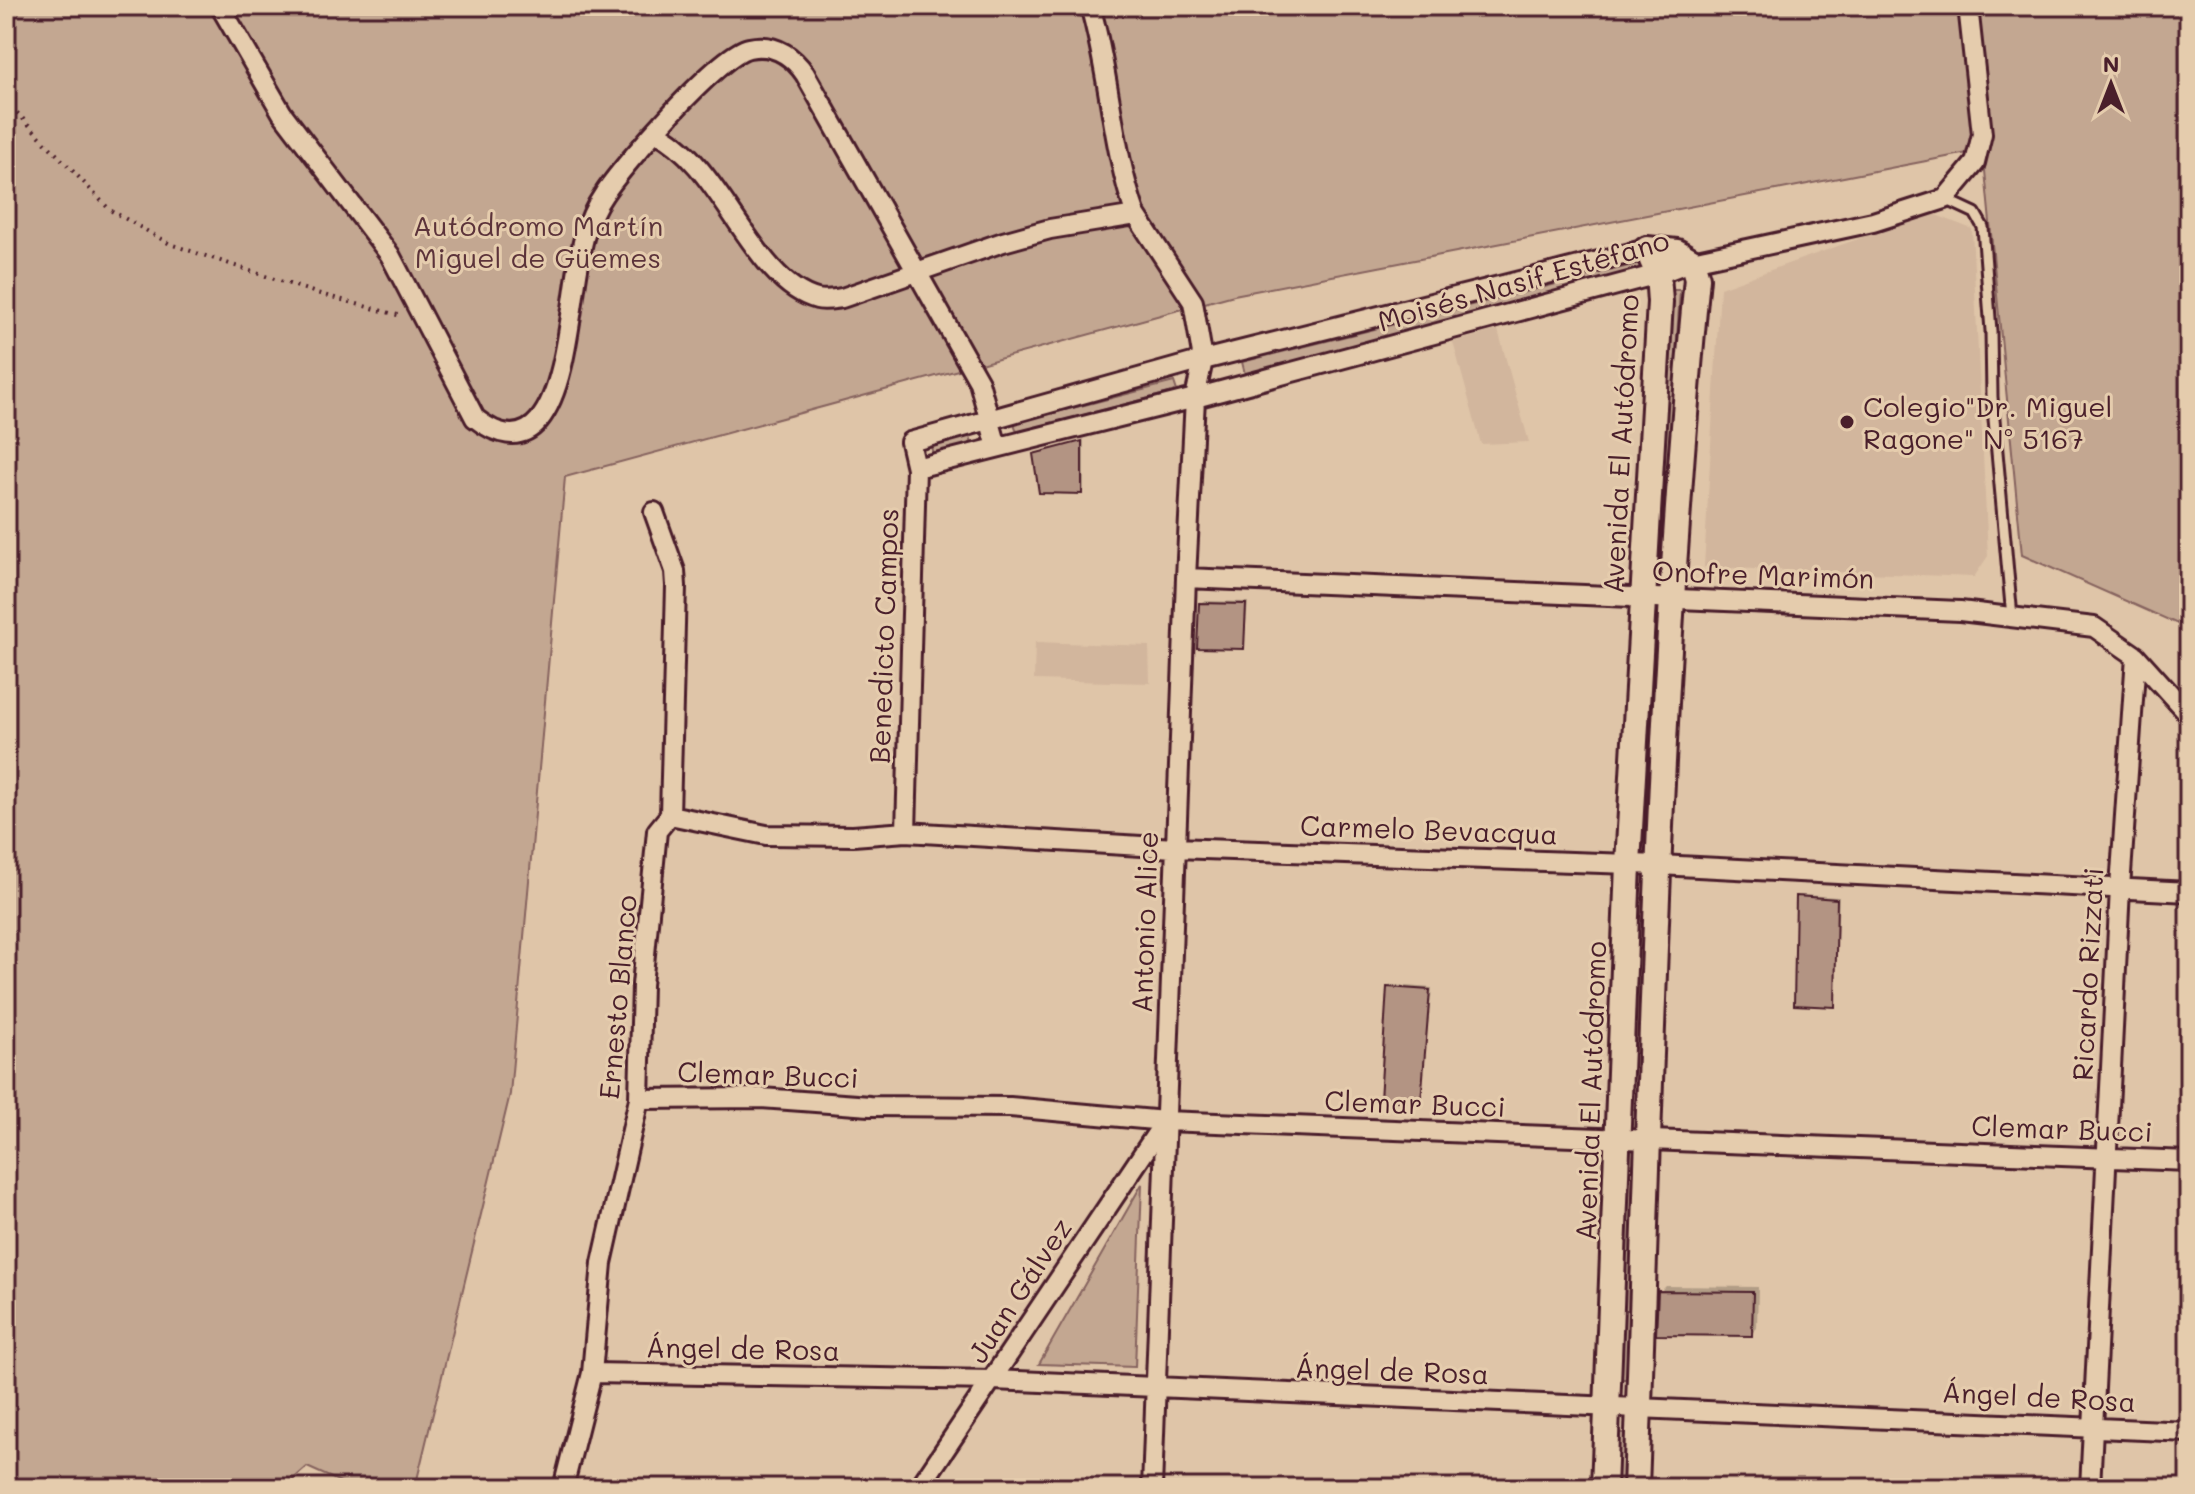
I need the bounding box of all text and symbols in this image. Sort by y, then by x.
north arrow [2071,44,2151,124]
text: N [2103,49,2119,78]
park label: Autódromo Martín Miguel de Güemes [413,207,663,275]
street label: Moisés Nasif Estéfano [1373,221,1673,339]
street label: Avenida El Autódromo [1594,293,1646,595]
place label: Colegio"Dr. Miguel Ragone" Nº 5167 [1863,388,2113,456]
marker: Colegio"Dr. Miguel Ragone" Nº 5167 [1838,413,1856,431]
street label: Benedicto Campos [861,508,905,764]
street label: Onofre Marimón [1651,552,1875,596]
street label: Carmelo Bevacqua [1300,807,1558,851]
street label: Antonio Alice [1123,830,1165,1014]
street label: Ricardo Rizzati [2063,866,2111,1082]
street label: Ernesto Blanco [590,893,644,1101]
street label: Avenida El Autódromo [1567,940,1613,1242]
street label: Clemar Bucci [677,1053,859,1095]
street label: Clemar Bucci [1324,1082,1506,1124]
street label: Clemar Bucci [1971,1107,2153,1149]
street label: Juan Gálvez [959,1211,1079,1369]
street label: Ángel de Rosa [646,1328,840,1368]
street label: Ángel de Rosa [1294,1349,1490,1391]
street label: Ángel de Rosa [1941,1373,2137,1419]

